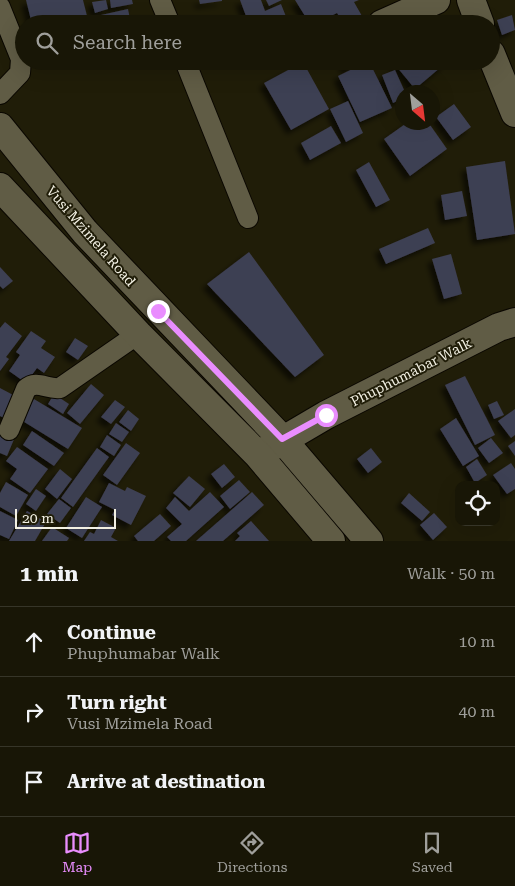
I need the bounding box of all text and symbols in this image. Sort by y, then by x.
search box [15,15,500,70]
icon: search [33,29,61,57]
text: Search here [73,31,182,54]
north arrow [395,85,440,130]
street label: Vusi Mzimela Road [43,183,139,289]
route end [147,300,170,323]
street label: Phuphumabar Walk [348,334,474,410]
route start [315,404,338,427]
map controls [455,481,500,526]
button: locate [455,481,500,526]
scale bar [15,506,116,529]
text: 20 m [22,510,54,526]
text: 1 min [20,562,78,586]
text: Walk · 50 m [407,564,495,583]
text: Continue [67,621,156,644]
icon: ahead [20,628,48,656]
text: 10 m [458,632,495,651]
text: Phuphumabar Walk [67,644,220,663]
text: Turn right [67,691,167,714]
icon: right [20,698,48,726]
text: 40 m [458,702,495,721]
text: Vusi Mzimela Road [67,714,213,733]
icon: arrive [20,768,48,796]
text: Arrive at destination [67,770,265,793]
tab: Map [62,829,92,875]
tab: Directions [217,829,287,875]
tab: Saved [412,829,453,875]

